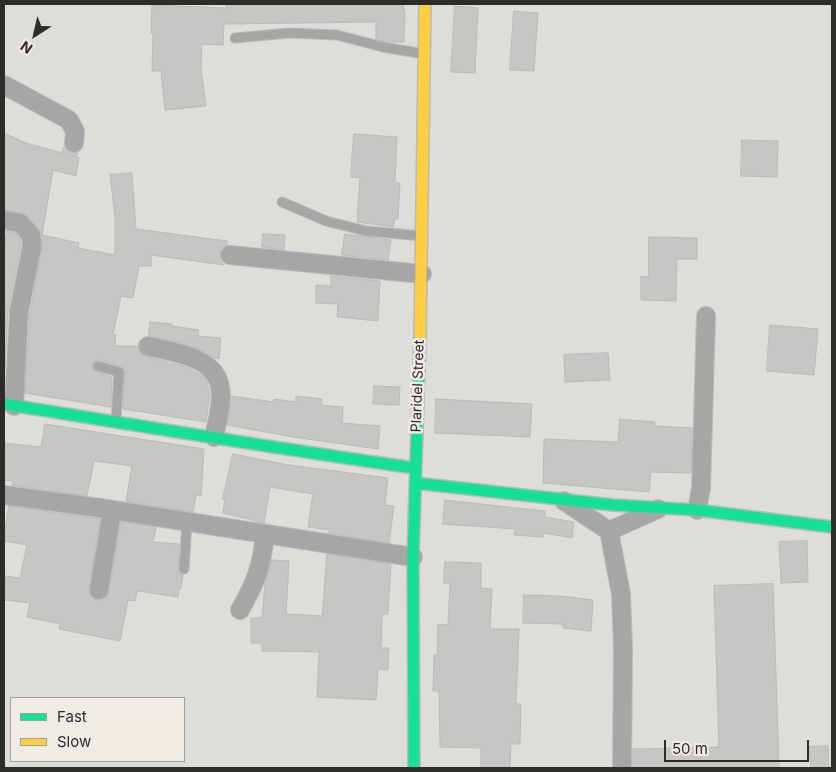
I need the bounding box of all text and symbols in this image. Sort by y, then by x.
north arrow [10,10,60,60]
text: N [17,38,35,58]
street label: Plaridel Street [408,339,428,433]
legend [10,697,185,762]
text: Fast [57,707,87,726]
scale bar [666,730,811,762]
text: Slow [57,732,91,751]
text: 50 m [672,739,708,758]

